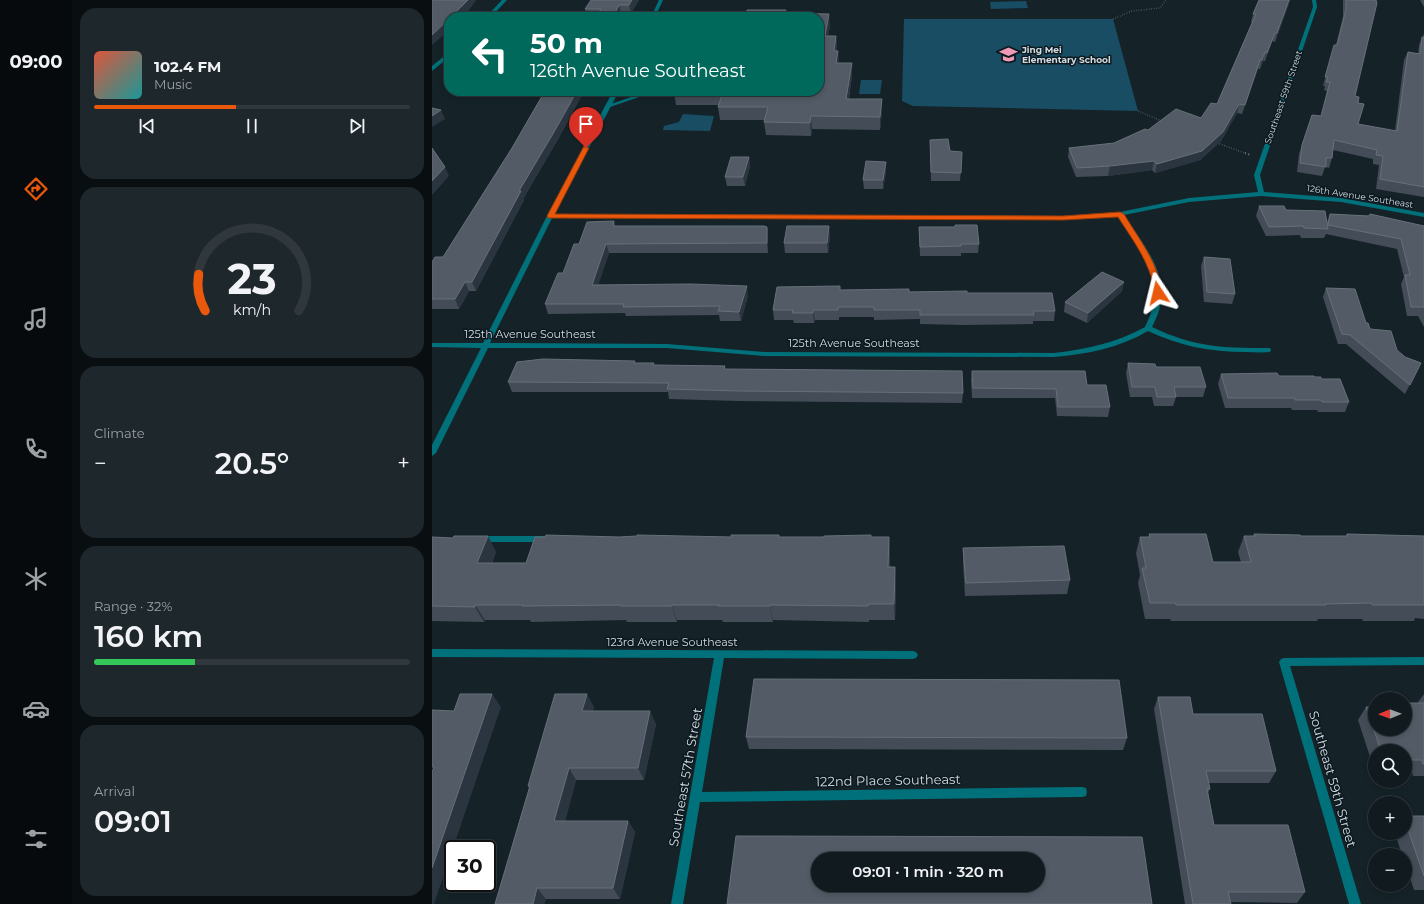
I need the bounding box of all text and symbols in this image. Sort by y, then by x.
text: 50 m [530,26,603,60]
icon: left [464,28,516,80]
school or university icon: Jing Mei Elementary School [999,44,1019,64]
place label: Jing Mei Elementary School [1021,44,1111,65]
street label: Southeast 59th Street [1262,49,1304,145]
text: 09:00 [10,51,62,73]
text: 102.4 FM [154,57,221,76]
text: 126th Avenue Southeast [530,60,746,82]
text: Music [154,76,192,92]
pin [569,107,603,148]
icon: arrive [575,113,597,135]
icon: previous [136,115,158,137]
icon: pause [241,115,263,137]
icon: next [346,115,368,137]
icon: directions [22,175,50,203]
street label: 126th Avenue Southeast [1306,182,1414,210]
text: 23 [227,254,277,304]
position arrow [1137,272,1179,314]
text: km/h [233,300,271,318]
icon: music [22,305,50,333]
street label: 125th Avenue Southeast [464,327,596,341]
street label: 125th Avenue Southeast [788,336,920,350]
text: Climate [94,425,145,441]
icon: phone [22,435,50,463]
text: 20.5° [215,445,289,482]
text: − [94,450,107,477]
text: + [397,450,410,477]
icon: climate [22,565,50,593]
text: Range · 32% [94,598,172,614]
text: 160 km [94,618,203,655]
street label: 123rd Avenue Southeast [606,635,738,649]
north arrow [1368,692,1412,736]
map controls [1368,692,1412,892]
icon: car [22,695,50,723]
street label: Southeast 57th Street [665,706,705,848]
street label: Southeast 59th Street [1306,709,1360,849]
button: search [1368,744,1412,788]
street label: 122nd Place Southeast [815,771,961,789]
text: Arrival [94,783,135,799]
button: + [1368,796,1412,840]
text: 09:01 [94,803,172,840]
icon: filters [22,825,50,853]
speed limit sign: 30 [444,840,496,892]
button: − [1368,848,1412,892]
text: 09:01 · 1 min · 320 m [852,862,1004,881]

